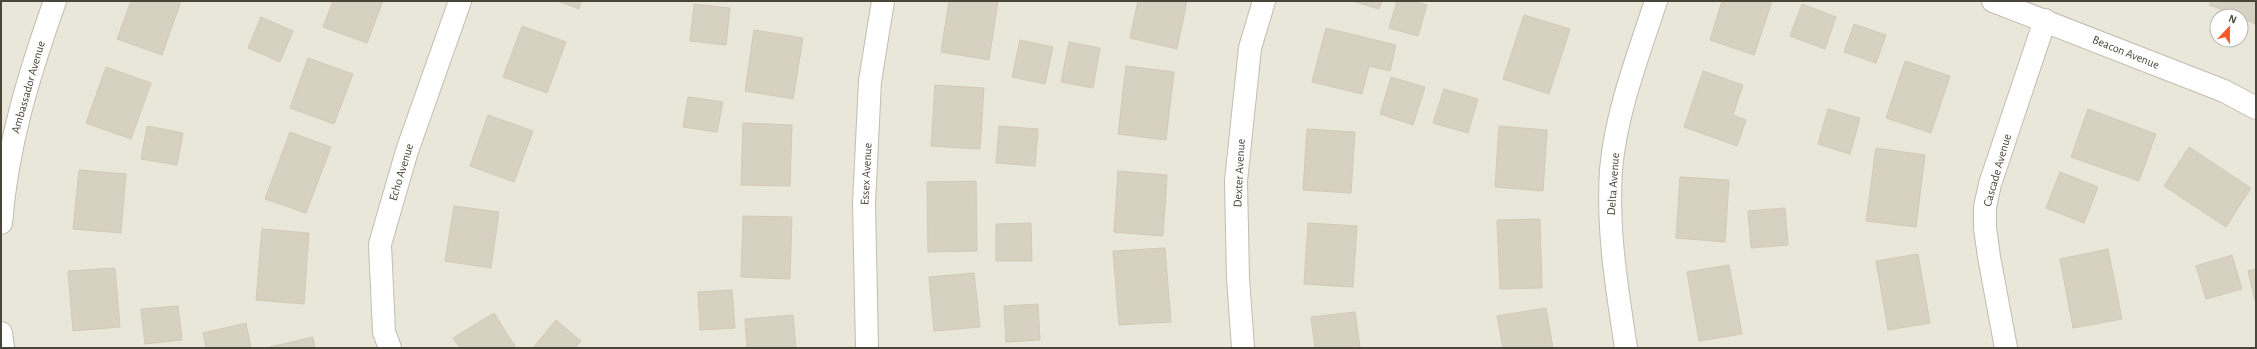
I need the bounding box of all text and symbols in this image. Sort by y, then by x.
north arrow [2209,8,2249,48]
text: N [2227,13,2238,26]
street label: Beacon Avenue [2091,33,2161,71]
street label: Ambassador Avenue [9,40,47,134]
street label: Cascade Avenue [1981,132,2013,208]
street label: Dexter Avenue [1231,138,1247,208]
street label: Echo Avenue [387,142,415,202]
street label: Essex Avenue [858,143,874,205]
street label: Delta Avenue [1605,152,1621,216]

